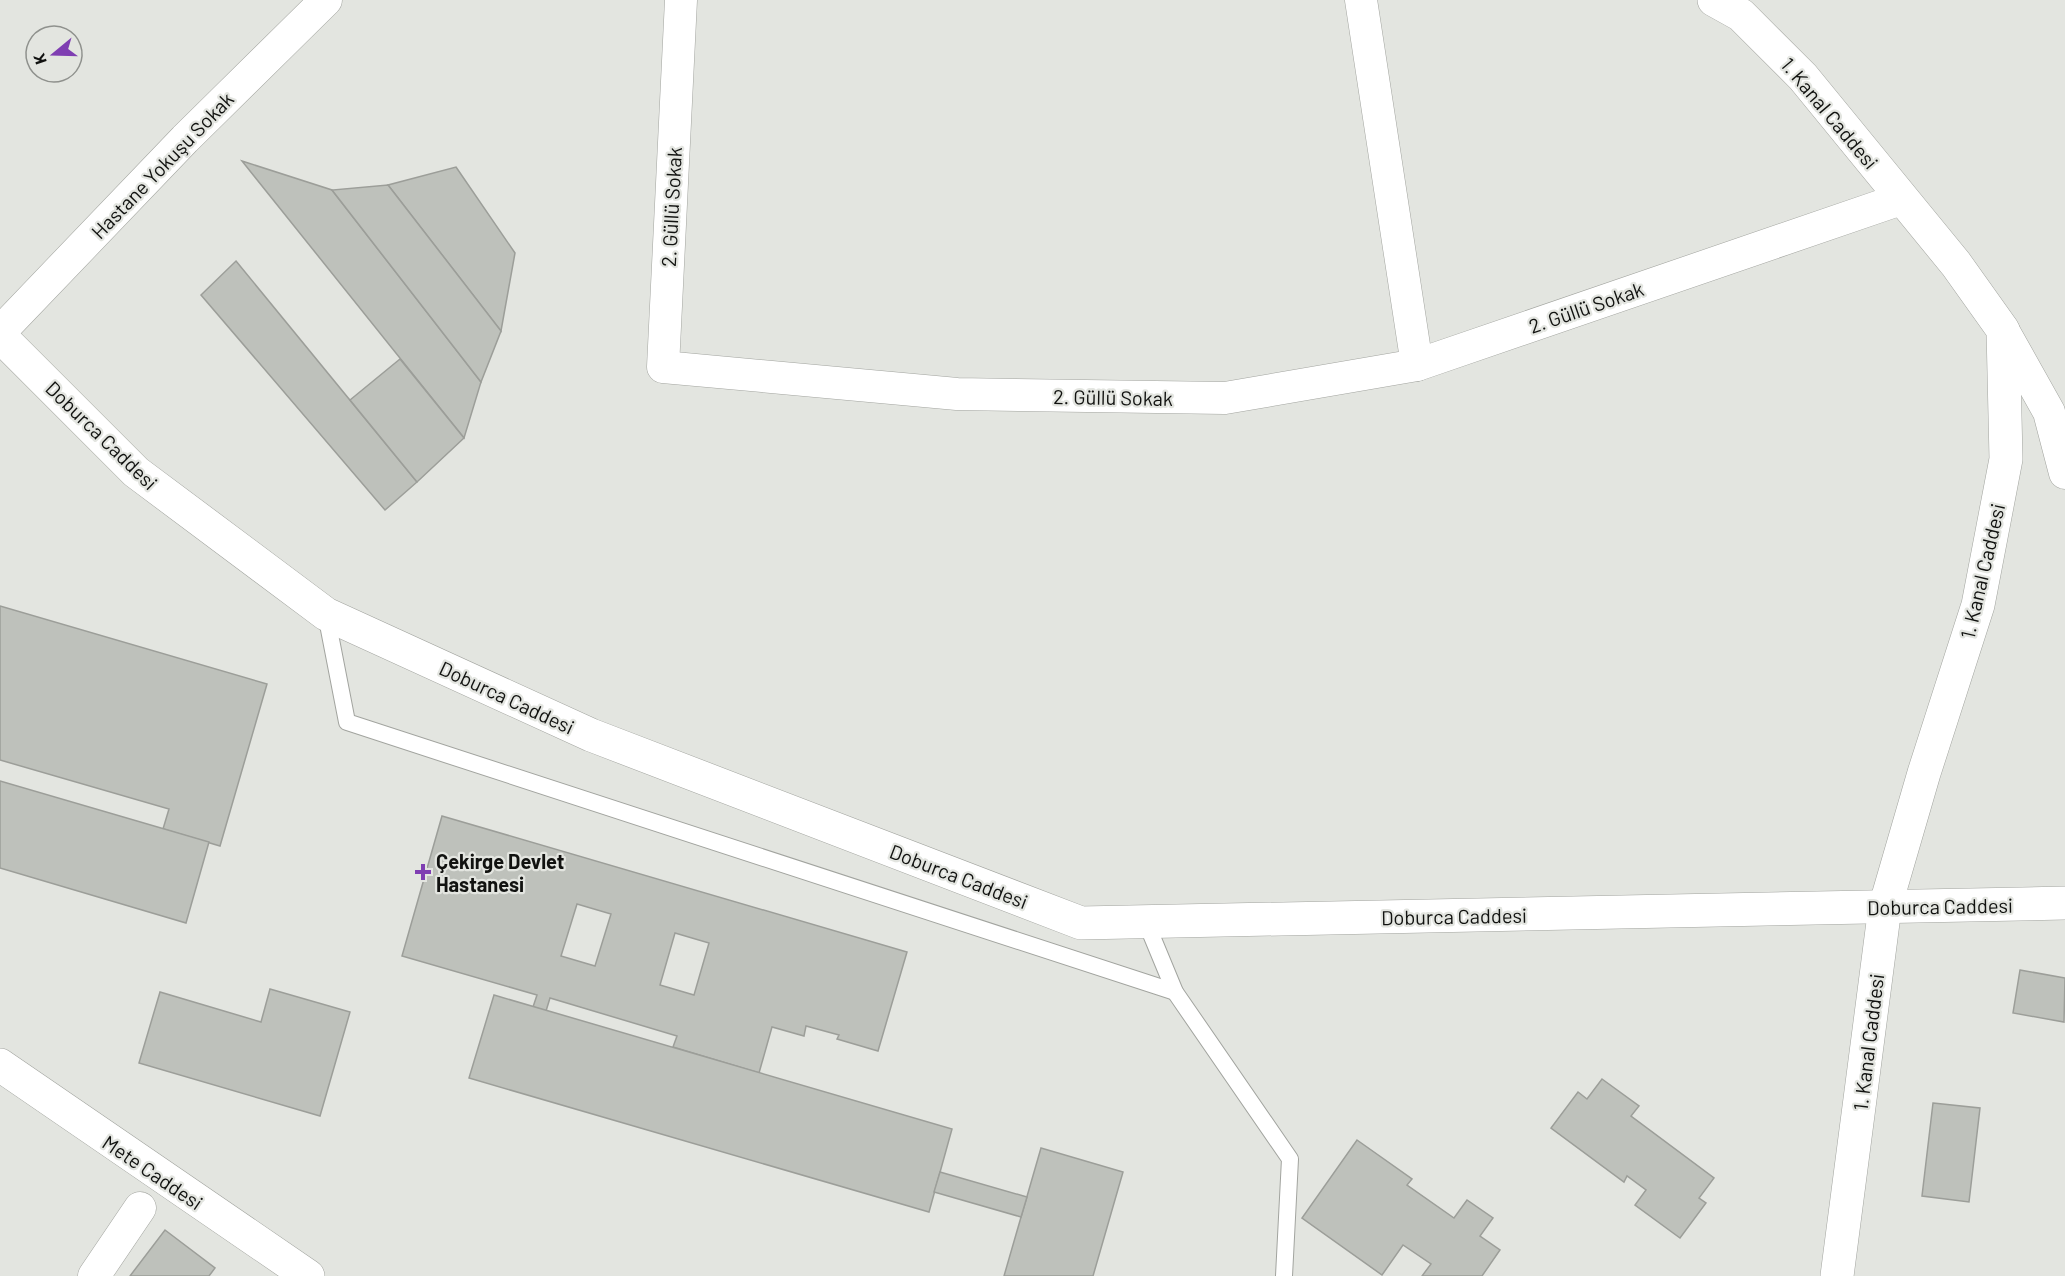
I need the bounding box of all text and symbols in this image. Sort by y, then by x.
north arrow [24,24,84,84]
text: K [29,51,50,67]
street label: 1. Kanal Caddesi [1776,52,1884,174]
street label: Hastane Yokuşu Sokak [86,87,238,243]
street label: 2. Güllü Sokak [656,146,686,268]
street label: 2. Güllü Sokak [1525,276,1647,338]
street label: Doburca Caddesi [41,376,163,494]
street label: 2. Güllü Sokak [1053,384,1173,410]
street label: 1. Kanal Caddesi [1955,501,2009,641]
street label: Doburca Caddesi [436,655,578,739]
street label: Doburca Caddesi [887,839,1031,913]
place label: Çekirge Devlet Hastanesi [436,849,564,896]
marker: Çekirge Devlet Hastanesi [414,863,432,881]
street label: Doburca Caddesi [1867,893,2013,919]
street label: Doburca Caddesi [1381,903,1527,929]
street label: 1. Kanal Caddesi [1848,972,1888,1112]
street label: Mete Caddesi [98,1130,208,1214]

